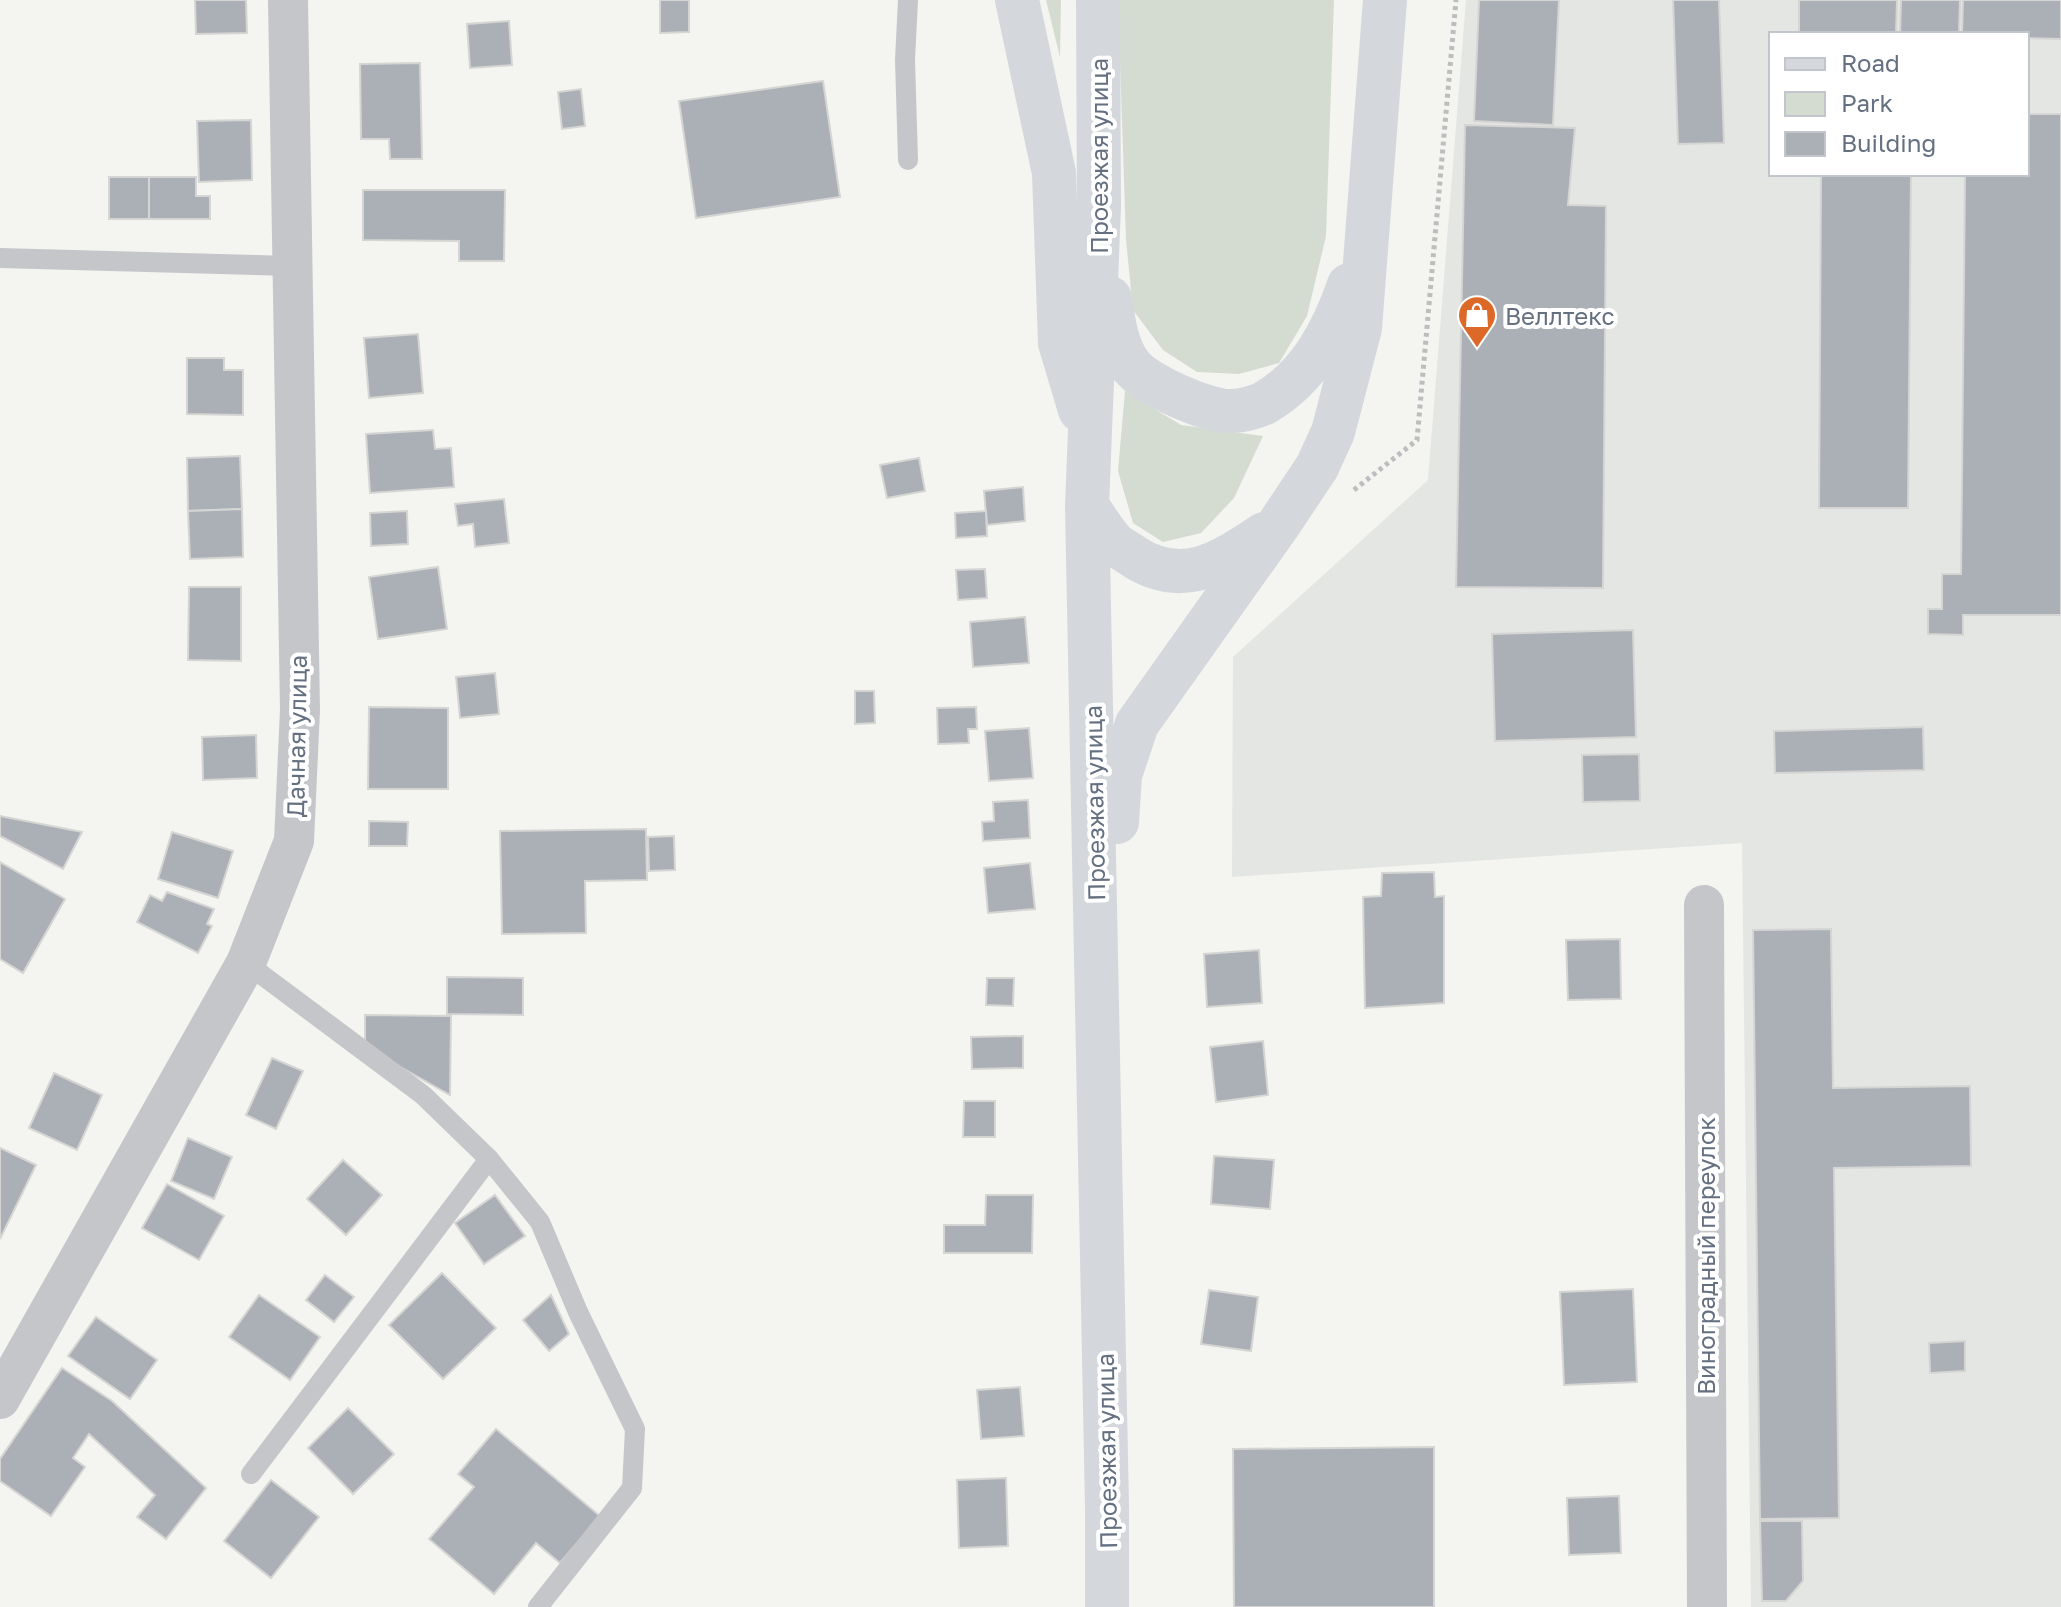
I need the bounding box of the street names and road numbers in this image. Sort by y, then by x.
street label: Проезжая улица [1084,58,1113,254]
street label: Дачная улица [280,654,312,818]
street label: Проезжая улица [1078,705,1110,901]
street label: Виноградный переулок [1691,1117,1720,1395]
street label: Проезжая улица [1090,1353,1122,1549]

